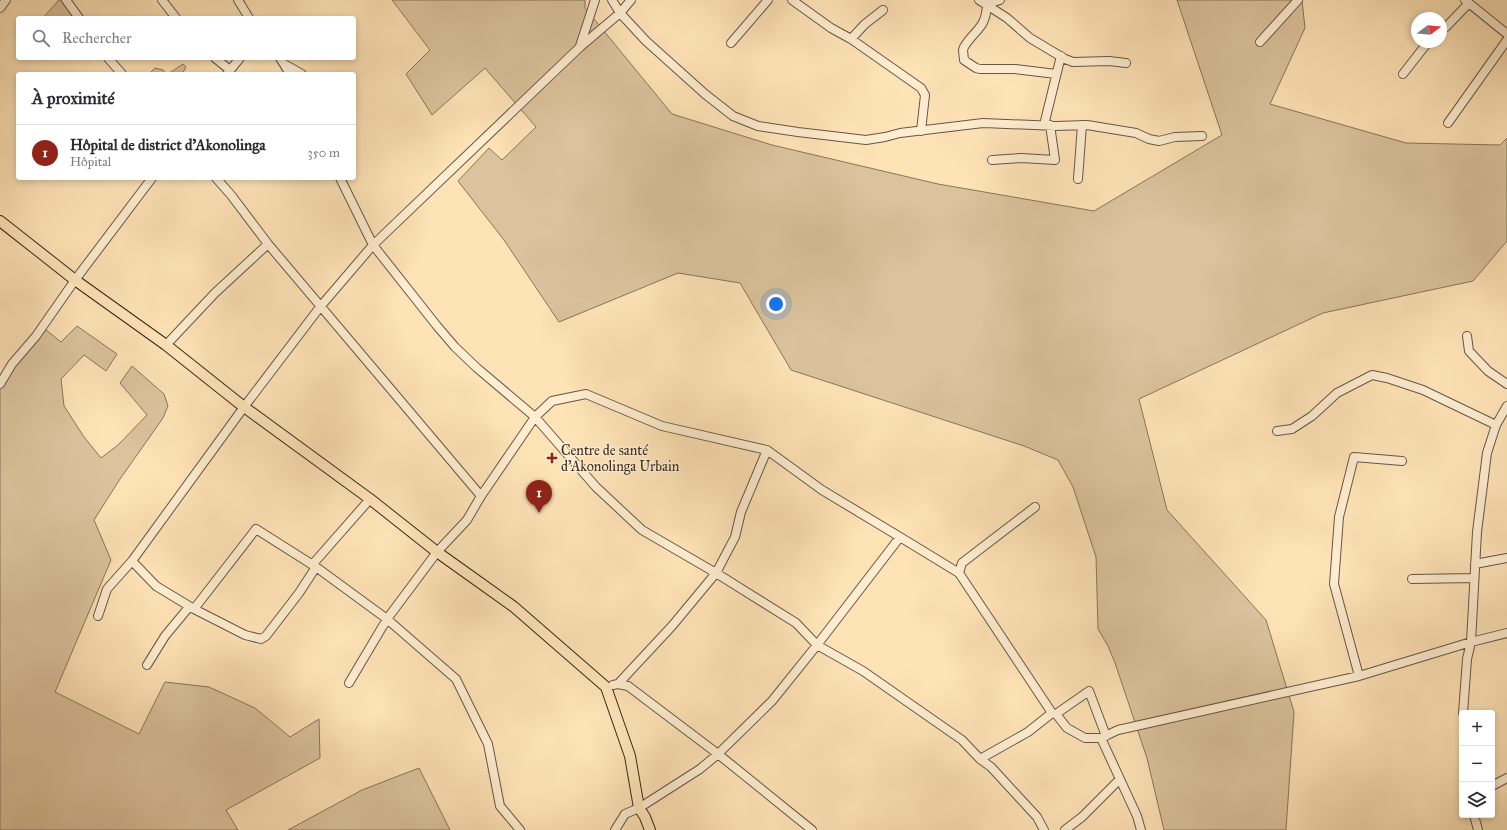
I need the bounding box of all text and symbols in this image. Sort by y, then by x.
north arrow [1411,12,1447,48]
search box [16,16,356,60]
icon: search [30,27,52,49]
text: Rechercher [62,29,132,47]
text: À proximité [32,88,115,109]
text: Hôpital de district d'Akonolinga [70,136,266,154]
text: 1 [42,145,48,161]
text: 350 m [307,145,340,161]
text: Hôpital [70,154,111,170]
your location [766,294,786,314]
place label: Centre de santé d'Akonolinga Urbain [561,442,680,475]
marker: Centre de santé d'Akonolinga Urbain [546,452,558,464]
pin: 1 [526,480,552,513]
map controls [1459,710,1495,818]
button: + [1459,710,1495,746]
button: − [1459,746,1495,782]
button: layers [1459,782,1495,818]

